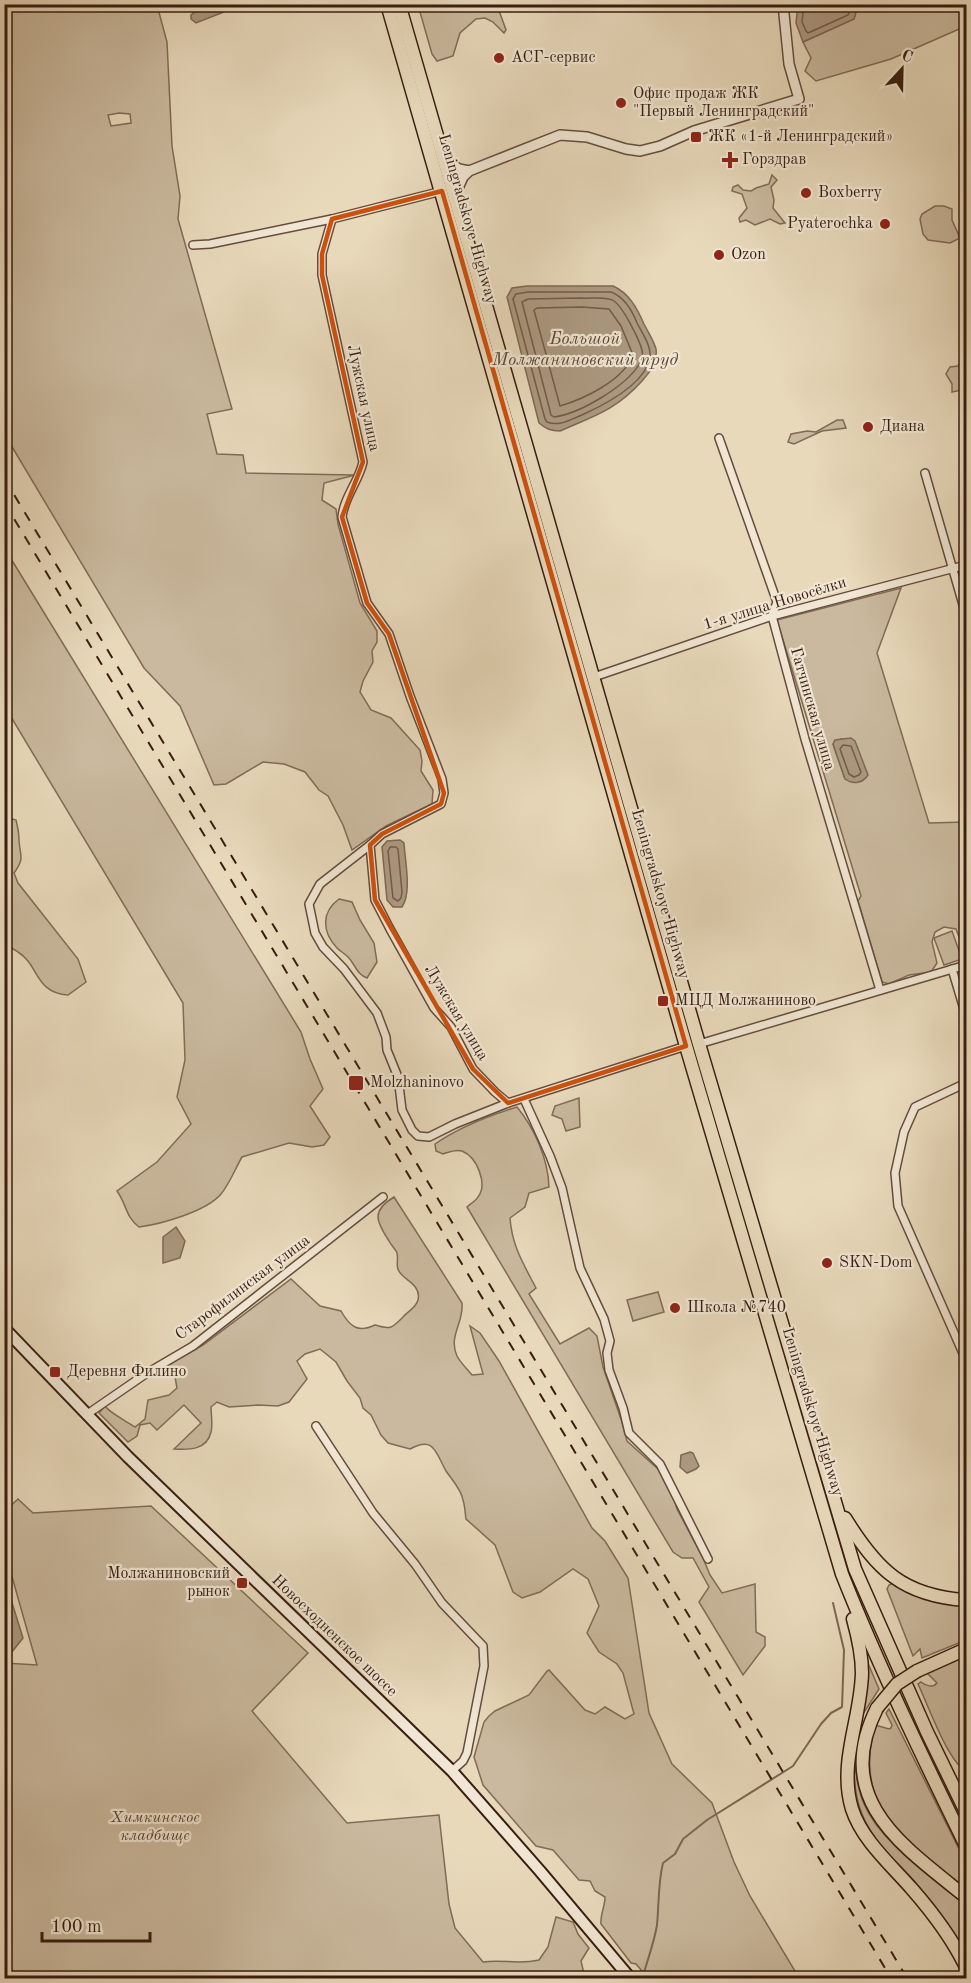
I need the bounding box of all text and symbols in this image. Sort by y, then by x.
north arrow [872,39,932,99]
text: С [899,48,915,66]
place label: АСГ-сервис [511,50,595,66]
marker: АСГ-сервис [492,51,506,65]
place label: Офис продаж ЖК "Первый Ленинградский" [633,86,814,120]
marker: Офис продаж ЖК "Первый Ленинградский" [614,96,628,110]
place label: ЖК «1-й Ленинградский» [708,129,893,145]
marker: ЖК «1-й Ленинградский» [689,130,703,144]
street label: Leningradskoye Highway [435,132,499,306]
place label: Горздрав [742,152,806,168]
marker: Горздрав [723,153,737,167]
place label: Boxberry [818,185,883,201]
marker: Boxberry [799,186,813,200]
place label: Pyaterochka [787,216,873,232]
marker: Pyaterochka [878,217,892,231]
place label: Ozon [731,247,766,263]
marker: Ozon [712,248,726,262]
water label: Большой Молжаниновский пруд [491,330,678,369]
street label: Лужская улица [344,343,382,453]
place label: Диана [880,419,925,435]
marker: Диана [861,420,875,434]
street label: 1-я улица Новосёлки [702,575,848,633]
street label: Гатчинская улица [787,646,837,772]
street label: Leningradskoye Highway [628,807,692,981]
street label: Лужская улица [421,962,491,1064]
place label: МЦД Молжаниново [675,993,816,1009]
marker: МЦД Молжаниново [656,994,670,1008]
marker: Molzhaninovo [347,1074,365,1092]
place label: Molzhaninovo [370,1075,464,1091]
street label: Старофилинская улица [173,1232,313,1344]
place label: SKN-Dom [839,1255,913,1271]
marker: SKN-Dom [820,1256,834,1270]
place label: Школа №740 [687,1300,786,1316]
marker: Школа №740 [668,1301,682,1315]
street label: Leningradskoye Highway [779,1325,846,1499]
place label: Деревня Филино [67,1364,187,1380]
marker: Деревня Филино [48,1365,62,1379]
place label: Молжаниновский рынок [107,1566,230,1600]
street label: Новосходненское шоссе [268,1572,400,1700]
marker: Молжаниновский рынок [235,1576,249,1590]
park label: Химкинское кладбище [110,1810,200,1844]
scale bar [42,1905,150,1943]
text: 100 m [51,1918,102,1936]

